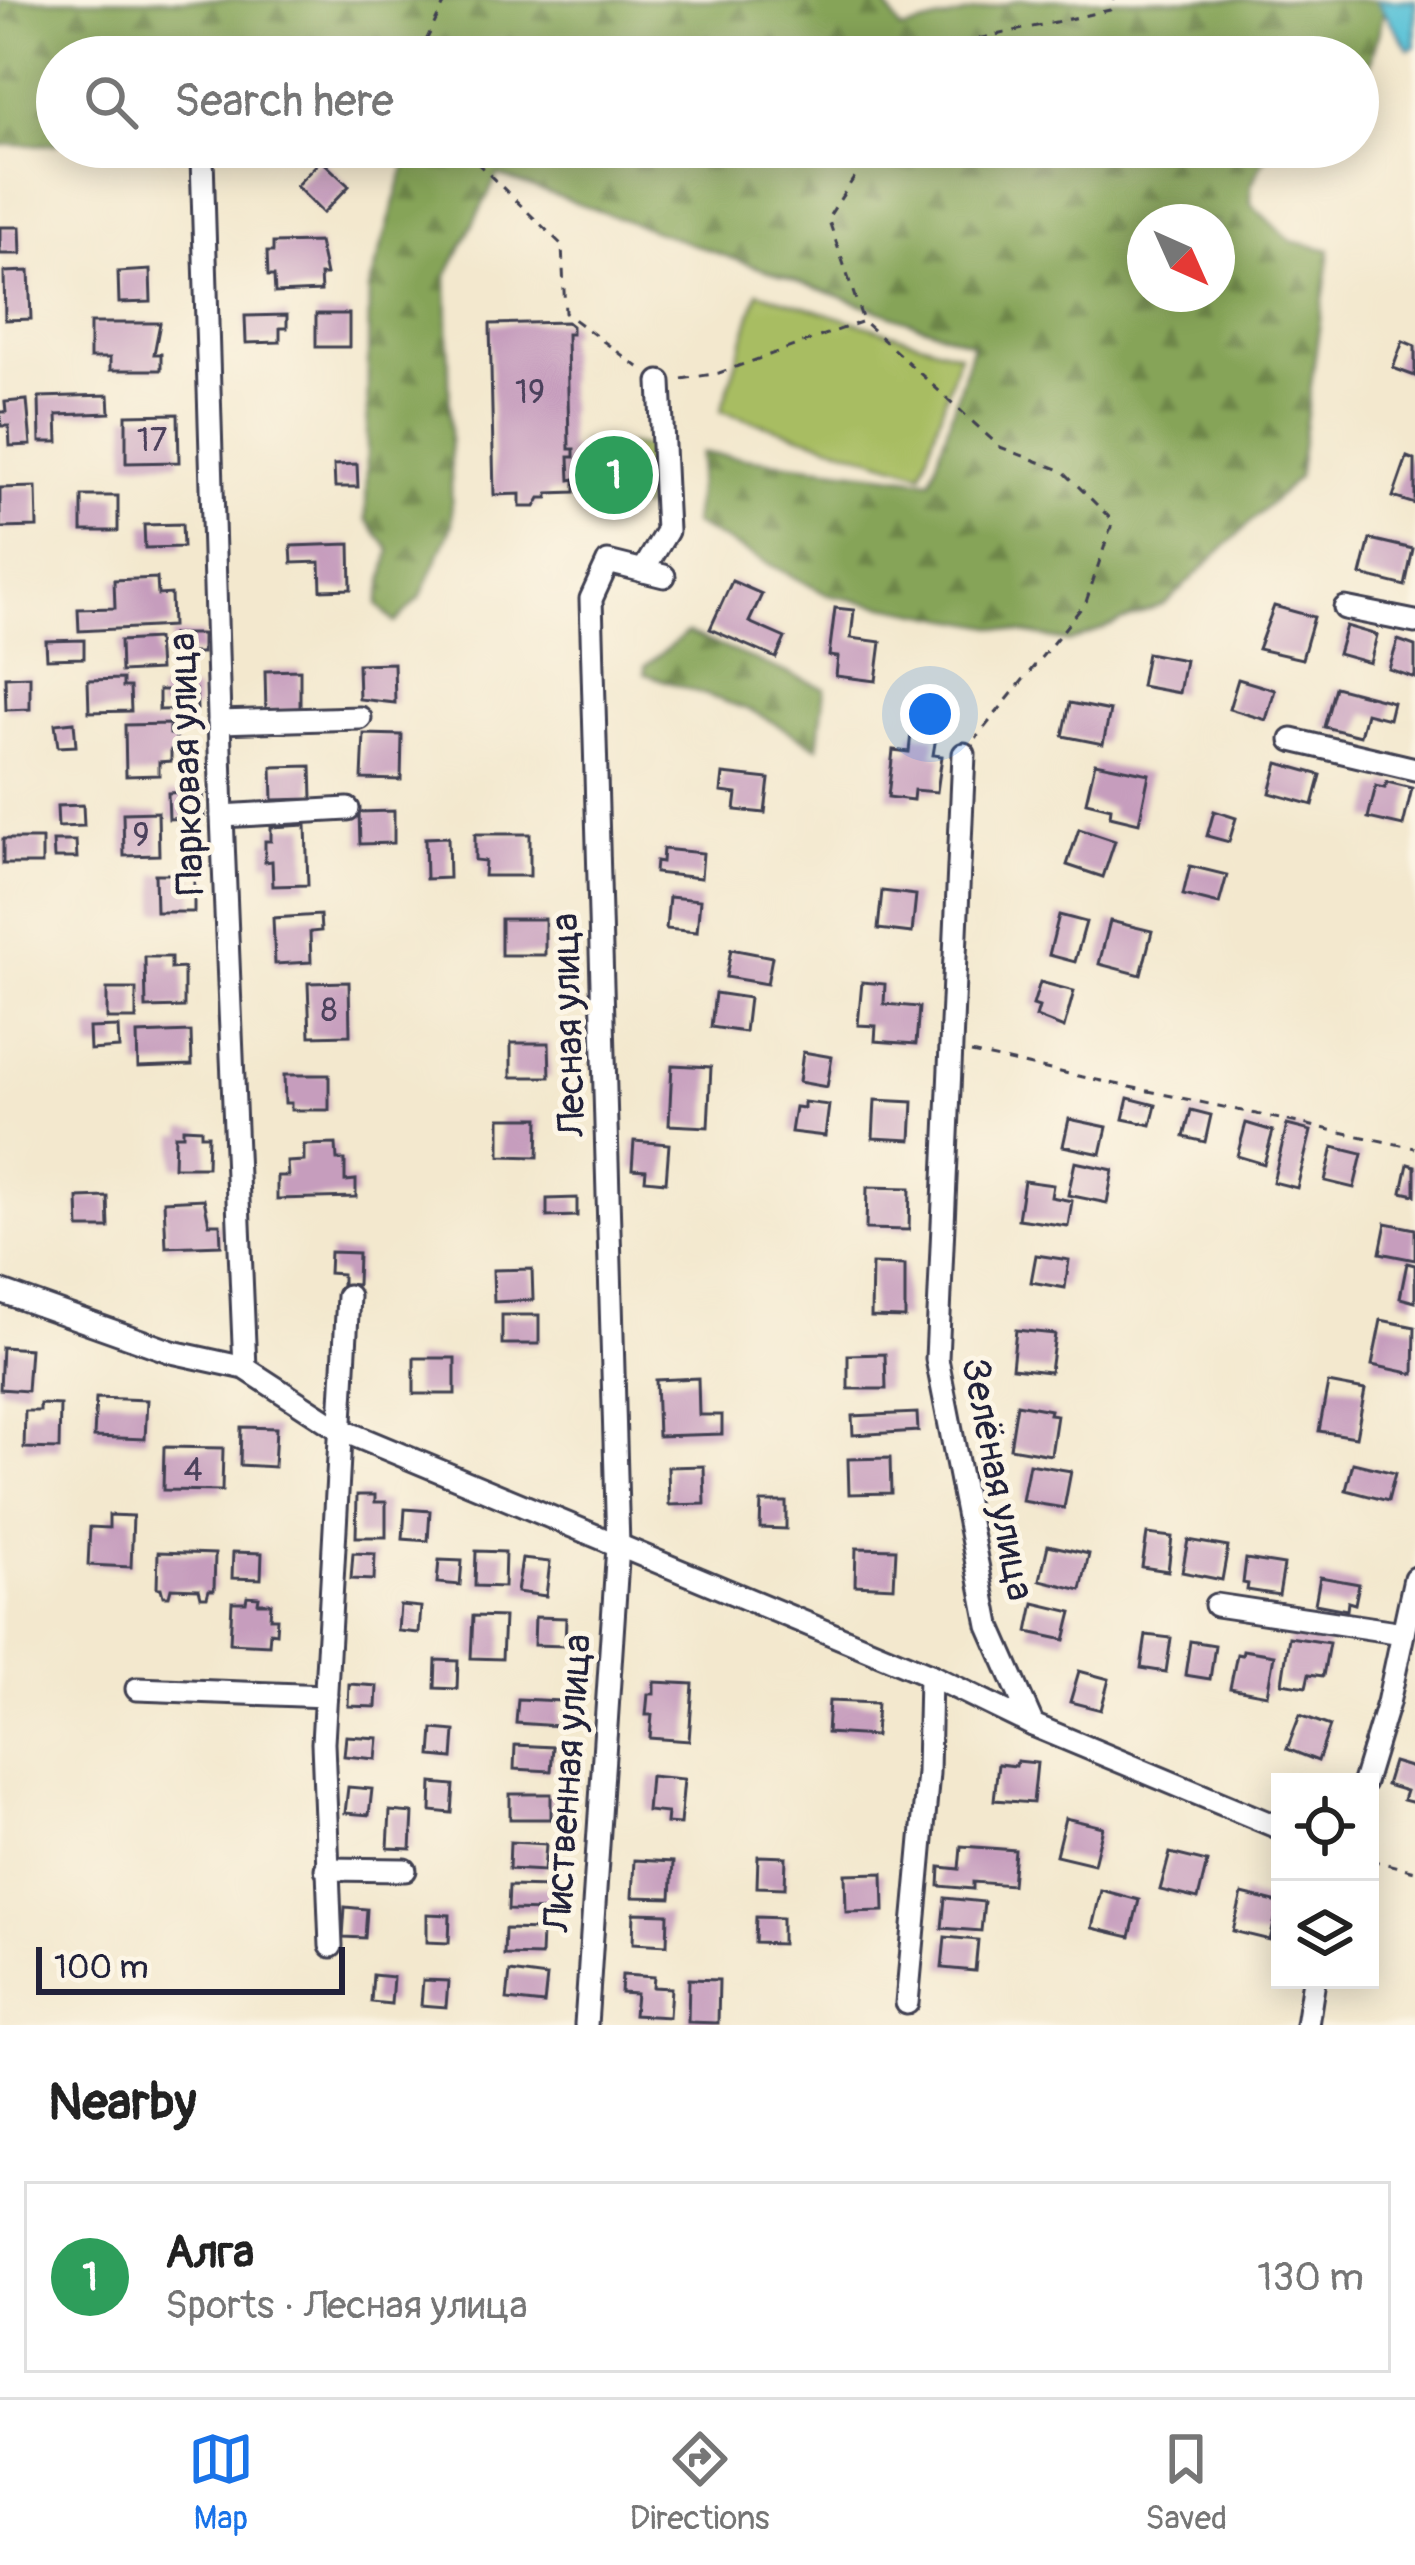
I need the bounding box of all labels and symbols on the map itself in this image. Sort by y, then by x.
north arrow [1127,204,1235,312]
house number: 19 [515,372,545,413]
house number: 17 [137,420,167,461]
pin: 1 [575,430,653,520]
street label: Парковая улица [157,632,216,896]
your location [900,684,960,744]
house number: 9 [133,815,150,856]
street label: Лесная улица [540,912,597,1139]
house number: 8 [321,990,337,1031]
street label: Зелёная улица [950,1354,1045,1605]
house number: 4 [183,1450,203,1491]
street label: Лиственная улица [533,1632,602,1935]
scale bar [36,1941,345,1994]

